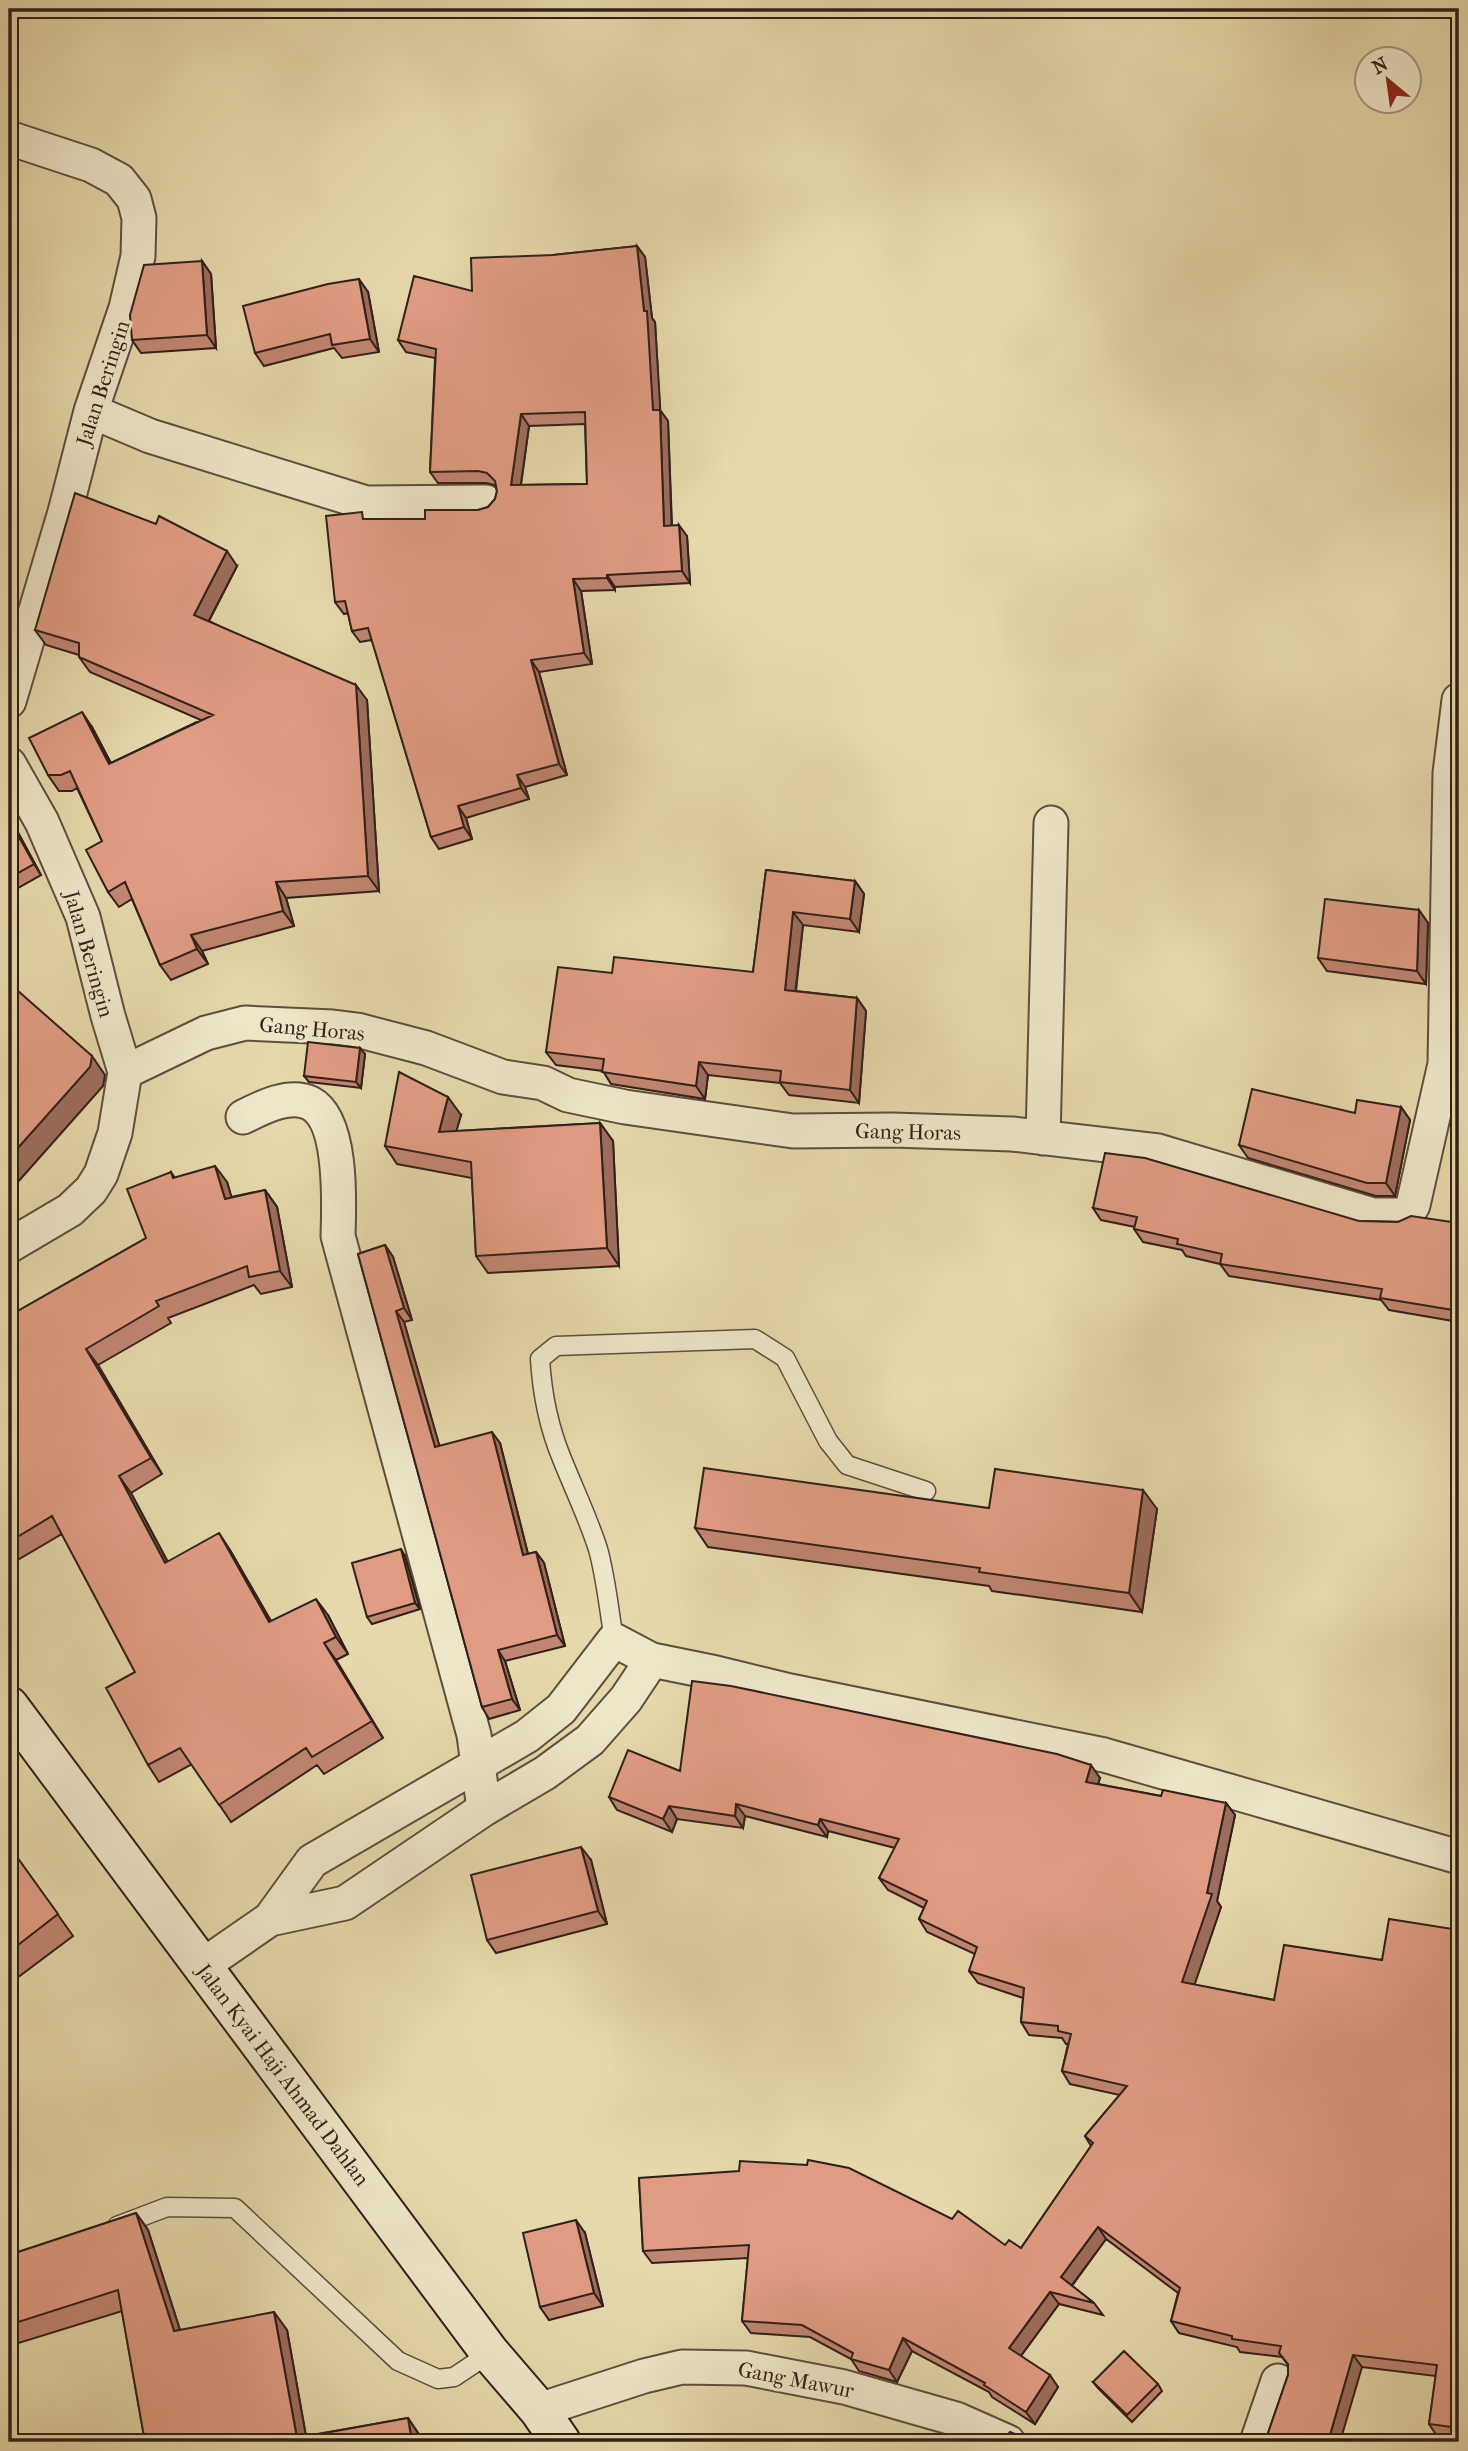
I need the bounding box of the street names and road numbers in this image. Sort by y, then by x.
street label: Jalan Beringin [71,317,135,451]
street label: Jalan Beringin [59,886,119,1020]
street label: Gang Horas [258,1012,366,1046]
street label: Gang Horas [855,1119,961,1145]
street label: Jalan Kyai Haji Ahmad Dahlan [191,1958,374,2191]
street label: Gang Mawur [736,2357,856,2403]

